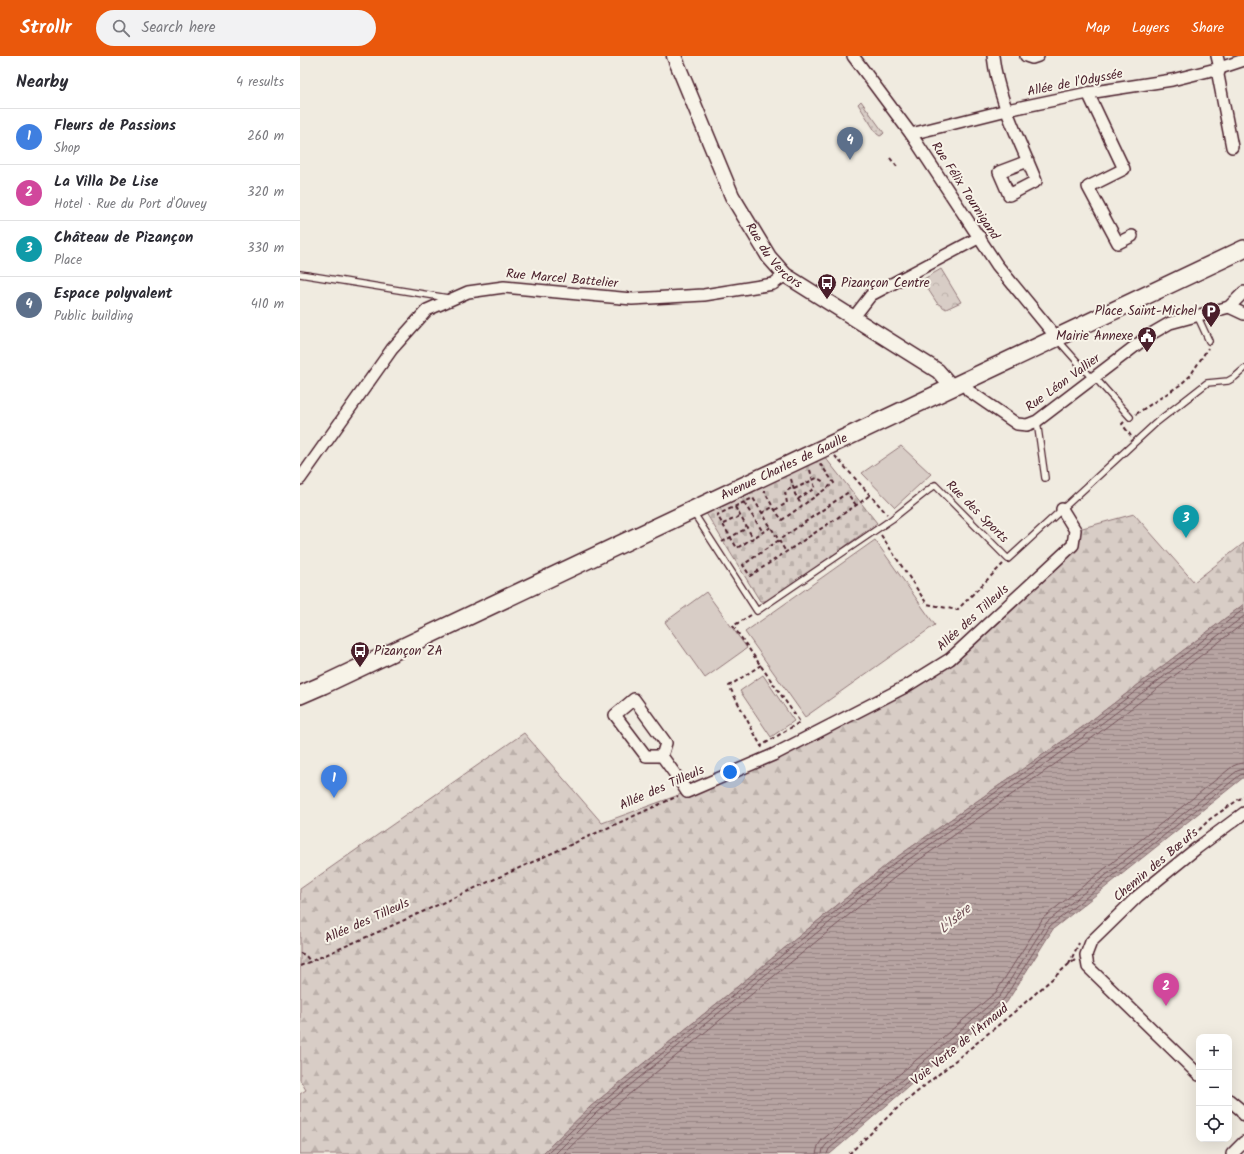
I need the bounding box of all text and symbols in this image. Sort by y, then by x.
search box [96,10,376,46]
text: Strollr [20,13,72,43]
text: Search here [142,16,216,40]
icon: search [110,17,132,39]
text: Map [1086,17,1110,39]
text: Layers [1132,17,1170,39]
text: Share [1192,17,1224,39]
street label: Allée de l'Odyssée [1025,63,1125,103]
text: Nearby [16,69,68,96]
text: 4 results [236,72,284,93]
text: Fleurs de Passions [54,114,176,138]
text: 1 [27,126,31,147]
text: 260 m [247,126,284,147]
pin: 4 [837,127,863,160]
text: Shop [54,138,80,159]
street label: Rue Félix Tournigand [925,138,1005,245]
text: La Villa De Lise [54,170,158,194]
text: 2 [25,182,33,203]
text: 320 m [247,182,284,203]
text: Hotel · Rue du Port d'Ouvey [54,194,207,215]
street label: Rue du Vercors [740,218,807,294]
text: Château de Pizançon [54,226,193,250]
text: 3 [25,238,33,259]
text: 330 m [247,238,284,259]
text: Place [54,250,82,271]
street label: Rue Marcel Battelier [505,264,620,294]
bus stop icon: Pizançon Centre [816,272,838,300]
place label: Pizançon Centre [841,273,930,294]
text: Espace polyvalent [54,282,173,306]
text: 4 [25,294,33,315]
text: 410 m [251,294,284,315]
parking icon: Place Saint-Michel [1200,300,1222,328]
place label: Place Saint-Michel [1095,301,1197,322]
text: Public building [54,306,133,327]
public building icon: Mairie Annexe [1136,325,1158,353]
place label: Mairie Annexe [1056,326,1133,347]
street label: Rue Léon Vallier [1021,348,1105,417]
street label: Avenue Charles de Gaulle [717,428,851,506]
street label: Rue des Sports [941,476,1014,549]
pin: 3 [1173,505,1199,538]
street label: Allée des Tilleuls [932,579,1014,656]
bus stop icon: Pizançon ZA [349,640,371,668]
place label: Pizançon ZA [374,641,443,662]
street label: Allée des Tilleuls [616,760,708,816]
your location [720,762,740,782]
pin: 1 [321,765,347,798]
street label: Chemin des Bœufs [1109,823,1204,907]
street label: Allée des Tilleuls [321,893,413,949]
water label: L'Isère [934,898,978,939]
pin: 2 [1153,973,1179,1006]
street label: Voie Verte de l'Arnaud [906,999,1014,1091]
map controls [1196,1034,1232,1142]
button: + [1196,1034,1232,1070]
button: − [1196,1070,1232,1106]
button: locate [1196,1106,1232,1142]

